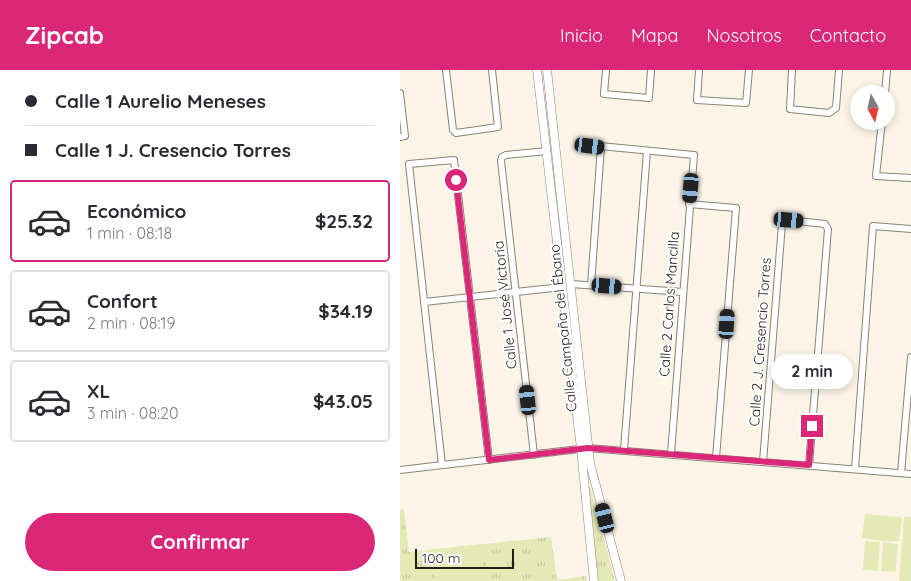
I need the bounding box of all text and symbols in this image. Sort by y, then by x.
text: Zipcab [25,20,104,50]
text: Inicio [560,24,603,47]
text: Mapa [631,24,679,47]
text: Nosotros [707,24,782,47]
text: Contacto [810,24,886,47]
north arrow [850,85,895,130]
map controls [850,85,895,130]
text: Calle 1 Aurelio Meneses [55,89,266,113]
car [574,137,605,155]
text: Calle 1 J. Cresencio Torres [55,138,291,162]
route start [445,169,467,191]
car [682,172,699,204]
icon: car [27,199,72,244]
text: Económico [87,199,186,223]
text: $25.32 [315,209,373,233]
car [773,211,804,229]
text: 1 min · 08:18 [87,223,172,243]
street label: Calle 2 Carlos Mancilla [655,231,683,377]
street label: Calle 1 José Victoria [489,240,521,370]
street label: Calle Campaña del Ébano [545,243,581,413]
street label: Calle 2 J. Cresencio Torres [745,257,775,427]
car [591,277,622,295]
icon: car [27,289,72,334]
text: Confort [87,289,158,313]
text: $34.19 [318,299,373,323]
car [718,309,735,339]
text: 2 min · 08:19 [87,313,175,333]
callout: 2 min [771,354,853,388]
text: 2 min [791,361,833,381]
icon: car [27,379,72,424]
text: XL [87,379,110,403]
car [518,384,537,416]
text: $43.05 [313,389,373,413]
text: 3 min · 08:20 [87,403,178,423]
route end [801,415,823,437]
car [594,502,615,534]
button: Confirmar [25,513,375,571]
scale bar [415,546,514,569]
text: 100 m [422,549,460,567]

